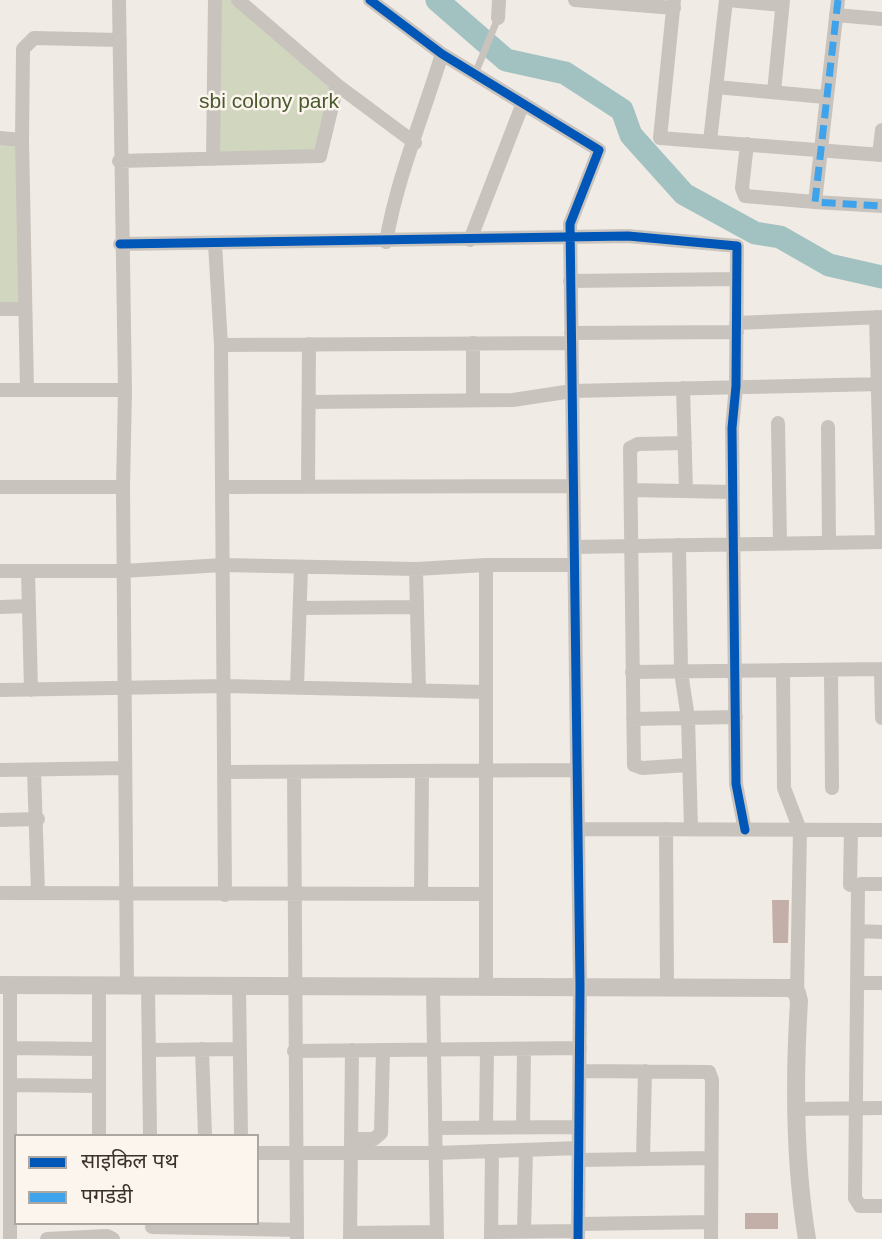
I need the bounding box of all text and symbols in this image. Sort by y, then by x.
park label: sbi colony park [199,89,339,115]
legend [14,1134,259,1225]
text: साइकिल पथ [81,1149,178,1172]
text: पगडंडी [81,1184,133,1207]

